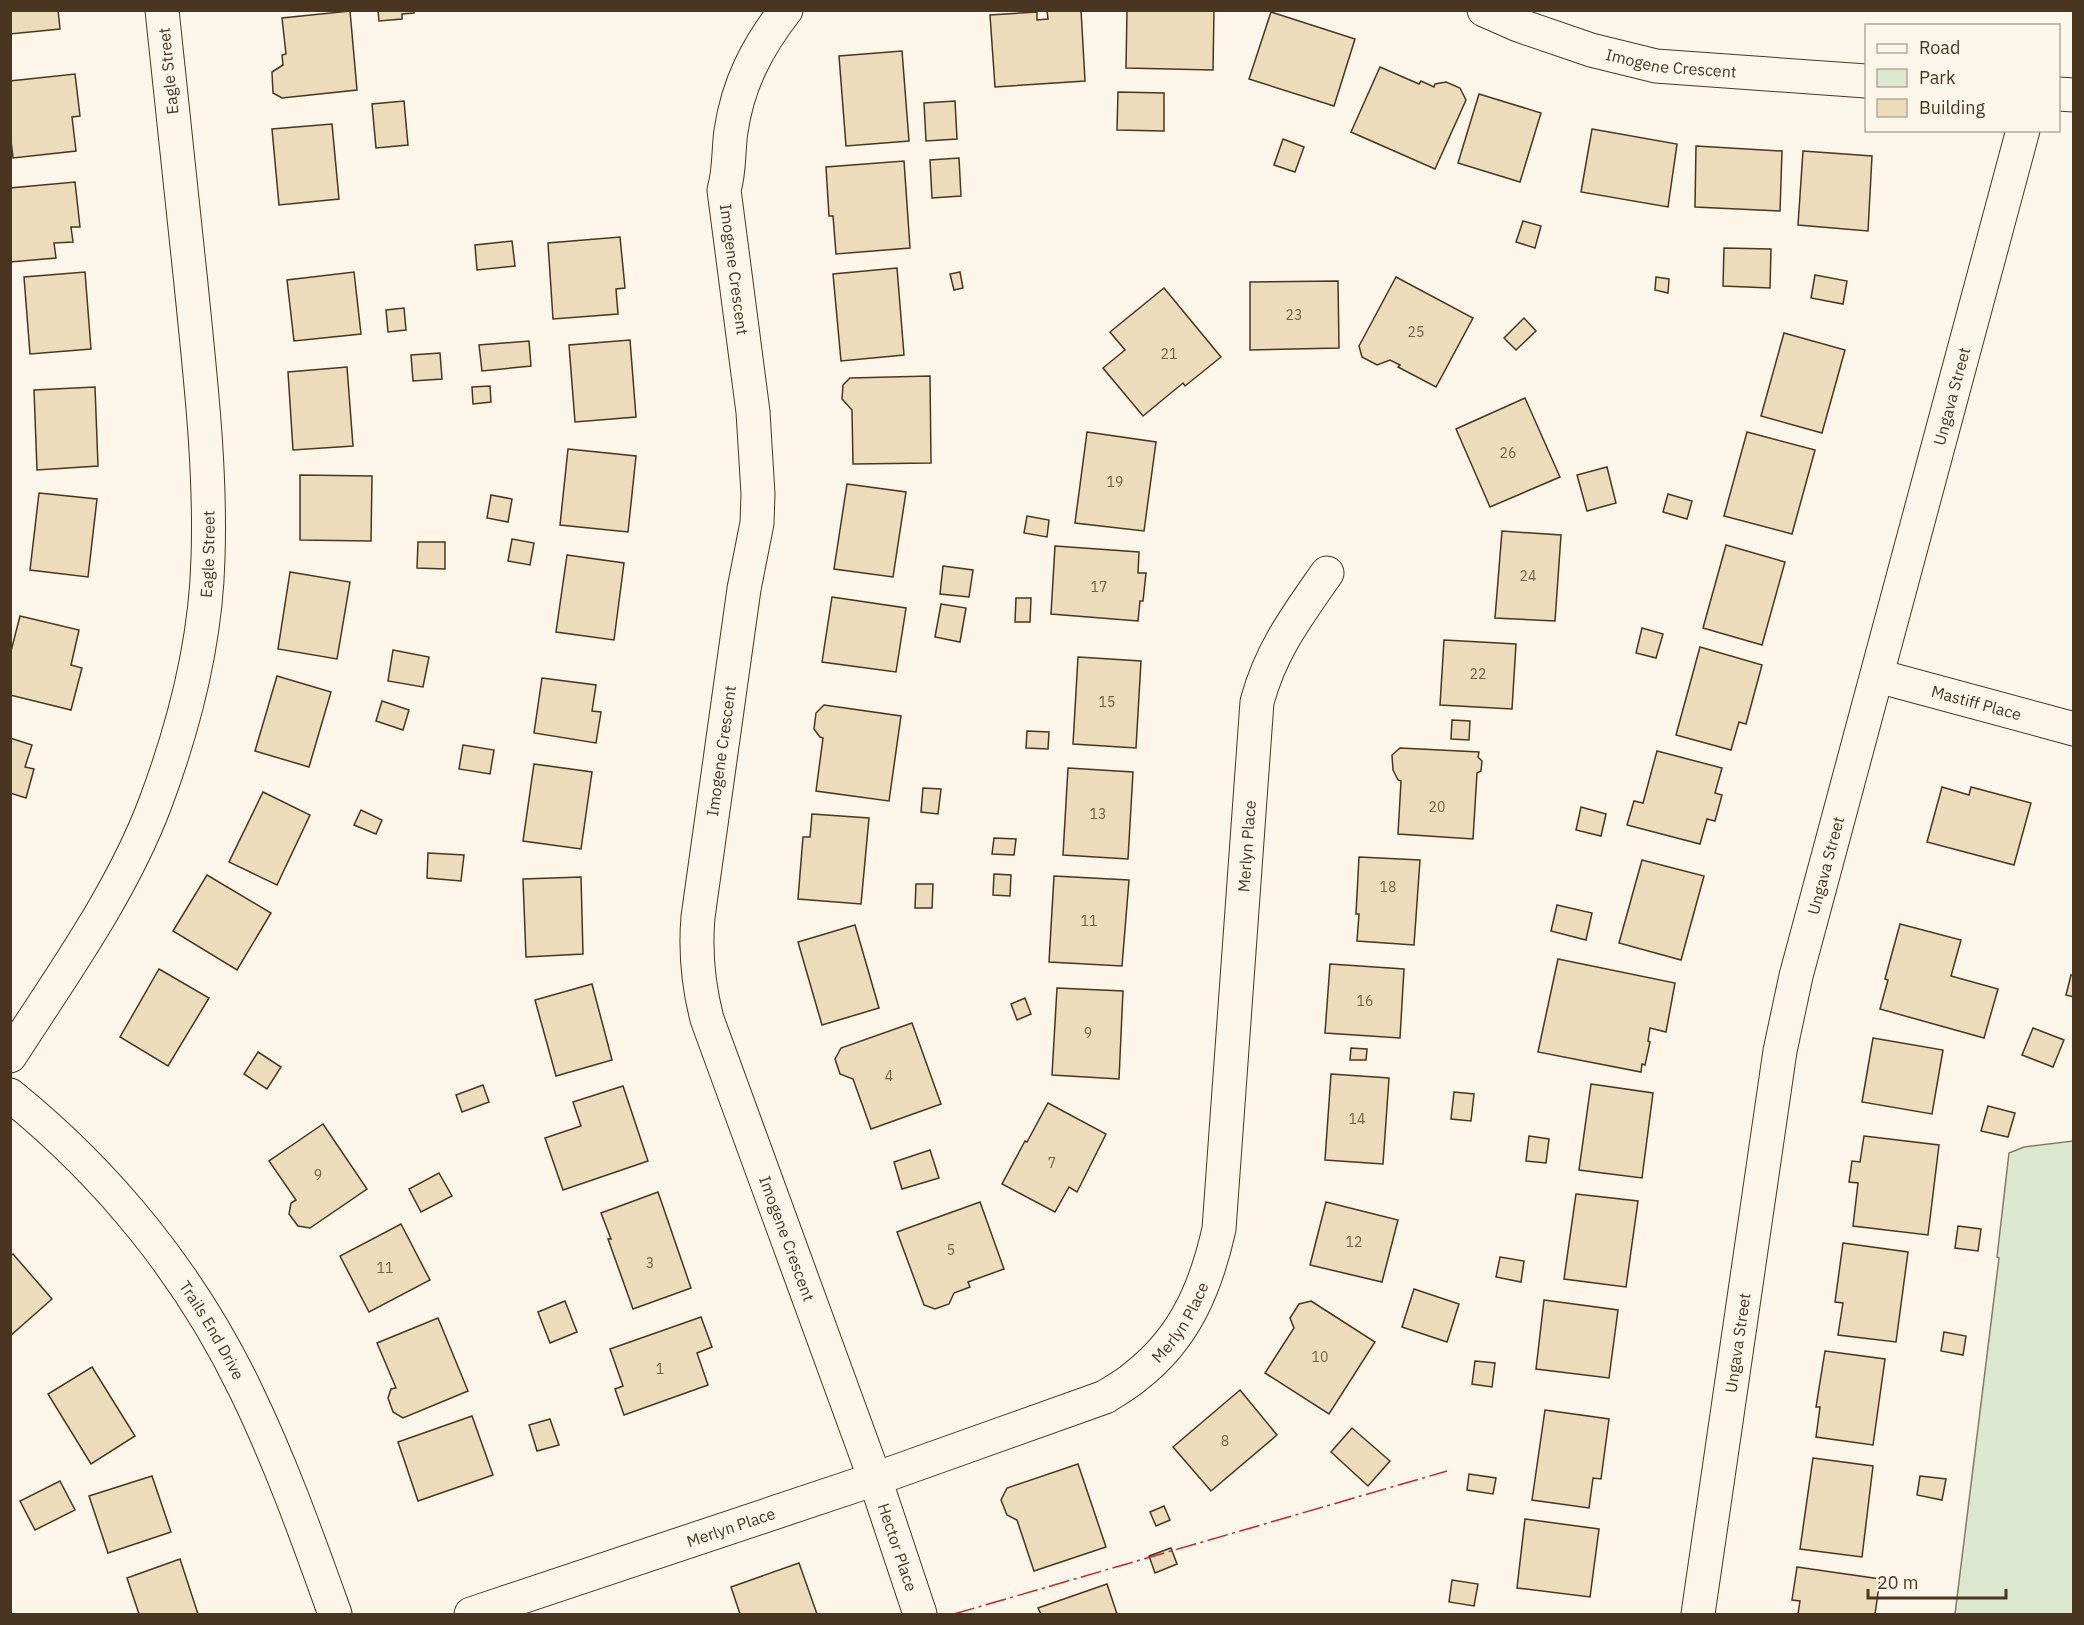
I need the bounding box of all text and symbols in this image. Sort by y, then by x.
legend [1865,24,2060,132]
street label: Eagle Street [154,27,182,115]
text: Road [1919,36,1960,59]
street label: Imogene Crescent [1604,44,1737,82]
text: Park [1919,66,1956,89]
text: Building [1919,96,1986,119]
street label: Imogene Crescent [716,203,753,336]
house number: 23 [1286,306,1302,324]
house number: 25 [1408,323,1424,341]
house number: 21 [1161,345,1177,363]
street label: Ungava Street [1929,345,1974,447]
house number: 26 [1500,444,1516,462]
house number: 19 [1107,473,1123,491]
street label: Eagle Street [196,510,219,598]
house number: 24 [1520,567,1536,585]
house number: 17 [1091,578,1107,596]
house number: 22 [1470,665,1486,683]
street label: Mastiff Place [1929,681,2024,724]
street label: Imogene Crescent [702,684,740,818]
house number: 15 [1099,693,1115,711]
house number: 20 [1429,798,1445,816]
street label: Merlyn Place [1233,799,1260,893]
house number: 13 [1090,805,1106,823]
street label: Ungava Street [1803,814,1848,917]
house number: 18 [1380,878,1396,896]
house number: 11 [1081,912,1097,930]
house number: 16 [1357,992,1373,1010]
house number: 9 [1084,1024,1092,1042]
house number: 4 [885,1067,893,1085]
house number: 14 [1349,1110,1365,1128]
house number: 7 [1048,1154,1056,1172]
house number: 9 [314,1166,322,1184]
street label: Imogene Crescent [755,1173,819,1304]
house number: 12 [1346,1233,1362,1251]
house number: 5 [947,1241,955,1259]
house number: 3 [646,1254,654,1272]
house number: 11 [377,1259,393,1277]
street label: Trails End Drive [175,1277,249,1383]
street label: Merlyn Place [1147,1279,1213,1367]
street label: Ungava Street [1720,1292,1755,1394]
house number: 10 [1312,1348,1328,1366]
house number: 1 [656,1360,664,1378]
house number: 8 [1221,1432,1229,1450]
street label: Hector Place [874,1500,922,1594]
street label: Merlyn Place [684,1503,778,1551]
scale bar [1868,1562,2006,1600]
text: 20 m [1877,1571,1919,1594]

